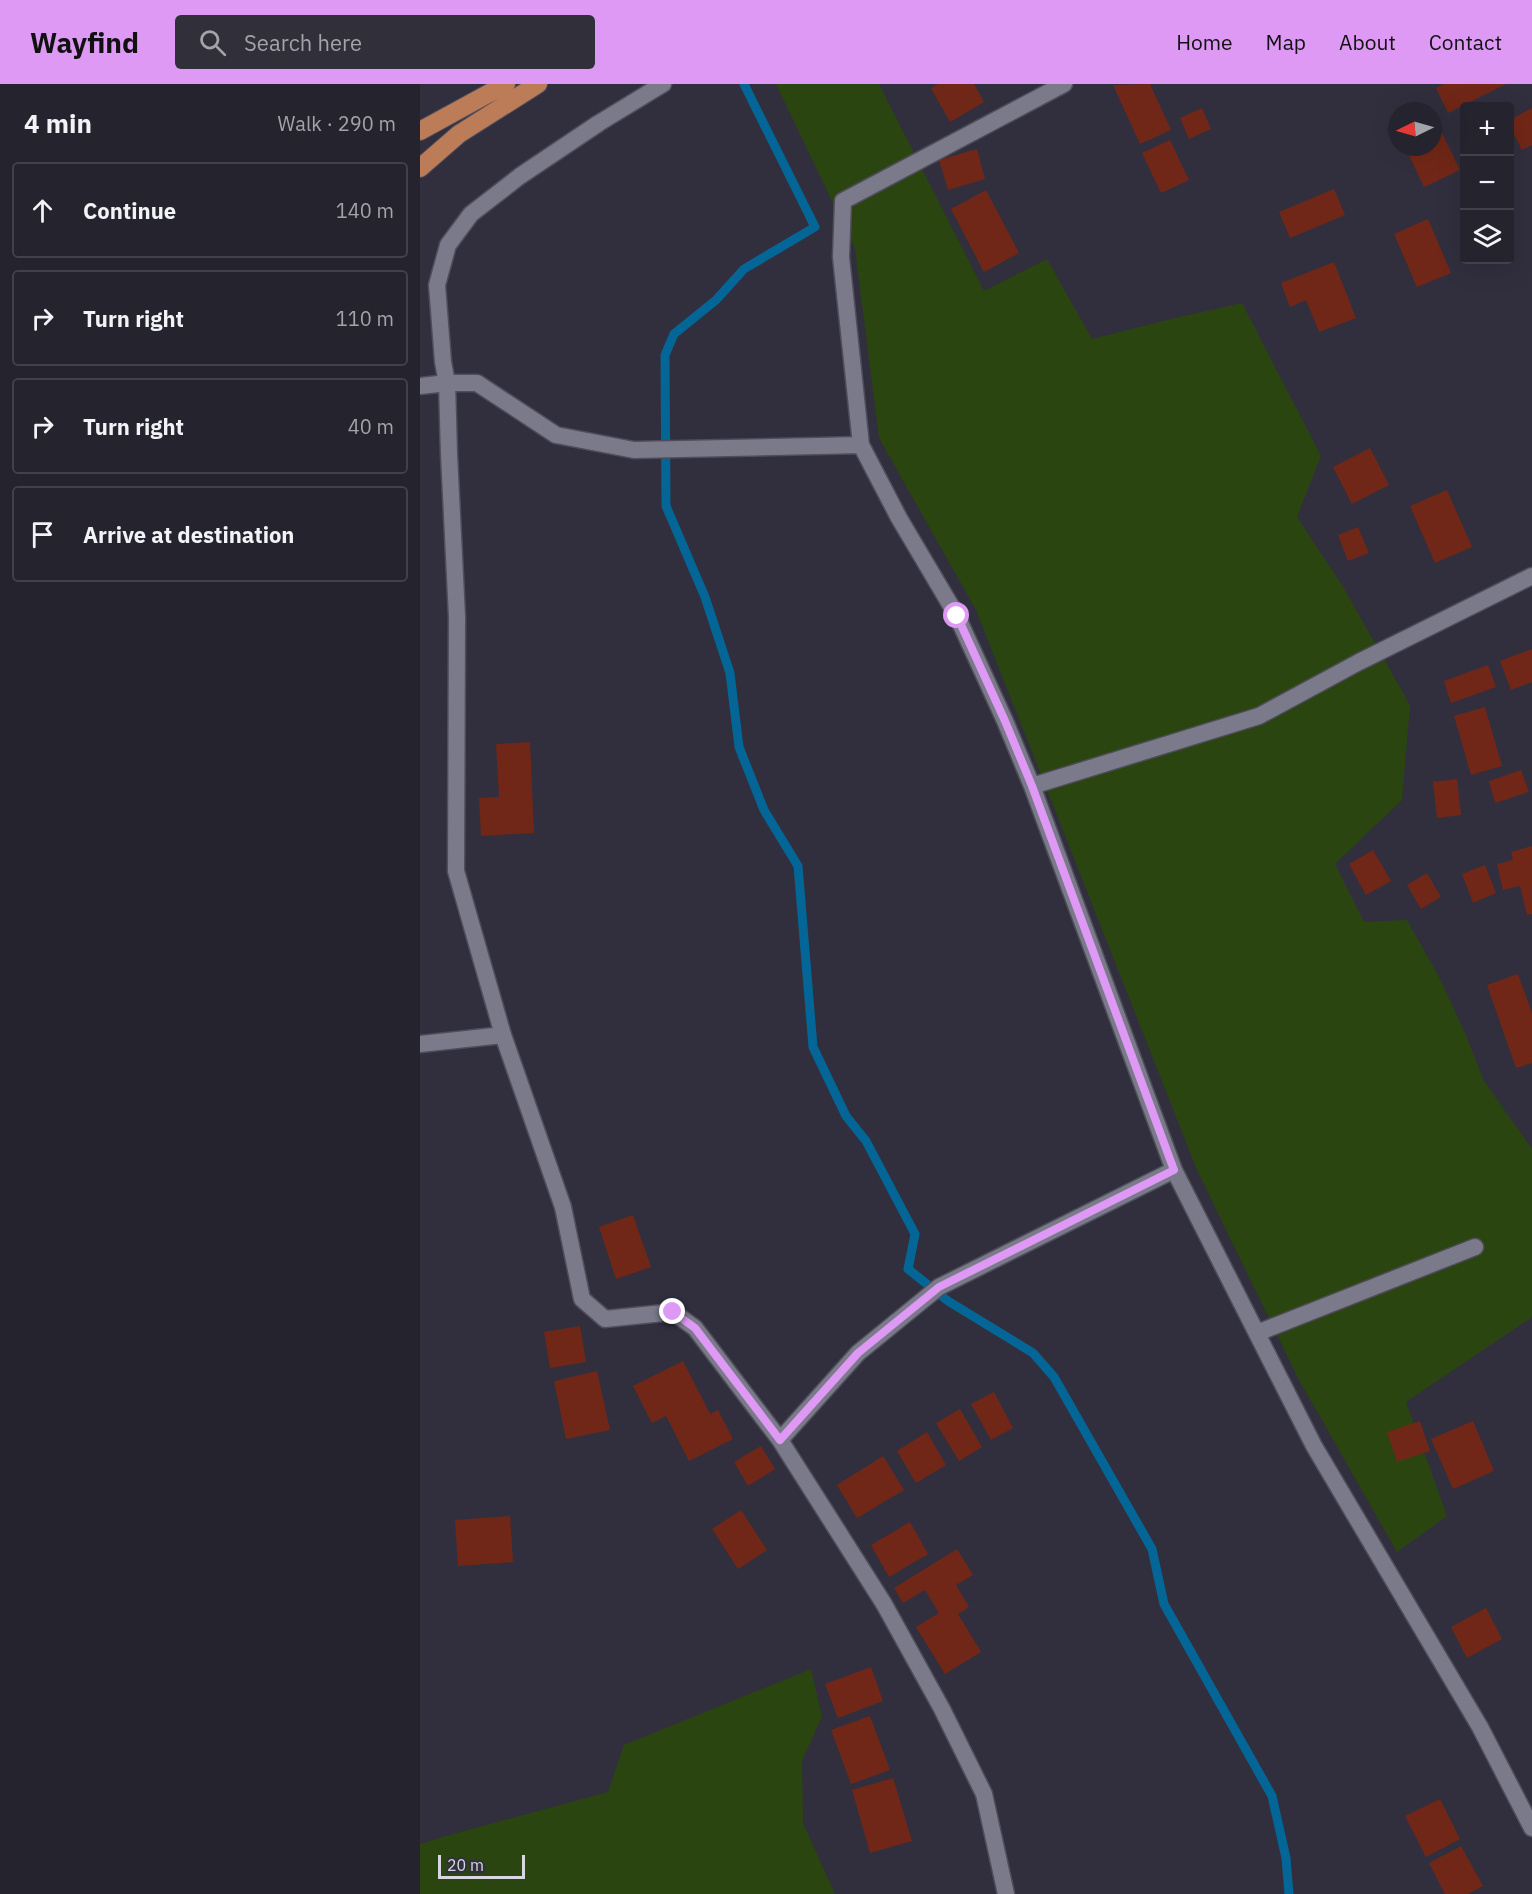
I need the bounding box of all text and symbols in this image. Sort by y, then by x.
search box [175,15,595,69]
text: Wayfind [30,24,139,61]
icon: search [196,26,229,59]
text: Search here [244,28,362,57]
text: Home [1176,28,1233,56]
text: Map [1266,28,1306,56]
text: About [1339,28,1396,56]
text: Contact [1429,28,1502,56]
north arrow [1388,102,1442,156]
map controls [1460,102,1514,264]
button: + [1460,102,1514,156]
text: 4 min [24,106,92,140]
text: Walk · 290 m [278,110,396,137]
button: − [1460,156,1514,210]
icon: ahead [26,194,59,227]
text: Continue [83,196,176,225]
text: 140 m [336,197,394,224]
button: layers [1460,210,1514,264]
icon: right [26,302,59,335]
text: Turn right [83,304,184,333]
text: 110 m [336,305,394,332]
icon: right [26,410,59,443]
text: Turn right [83,412,184,441]
text: 40 m [348,413,394,440]
icon: arrive [26,518,59,551]
text: Arrive at destination [83,520,294,549]
route start [943,602,969,628]
route end [659,1298,685,1324]
scale bar [438,1852,525,1880]
text: 20 m [447,1855,484,1875]

